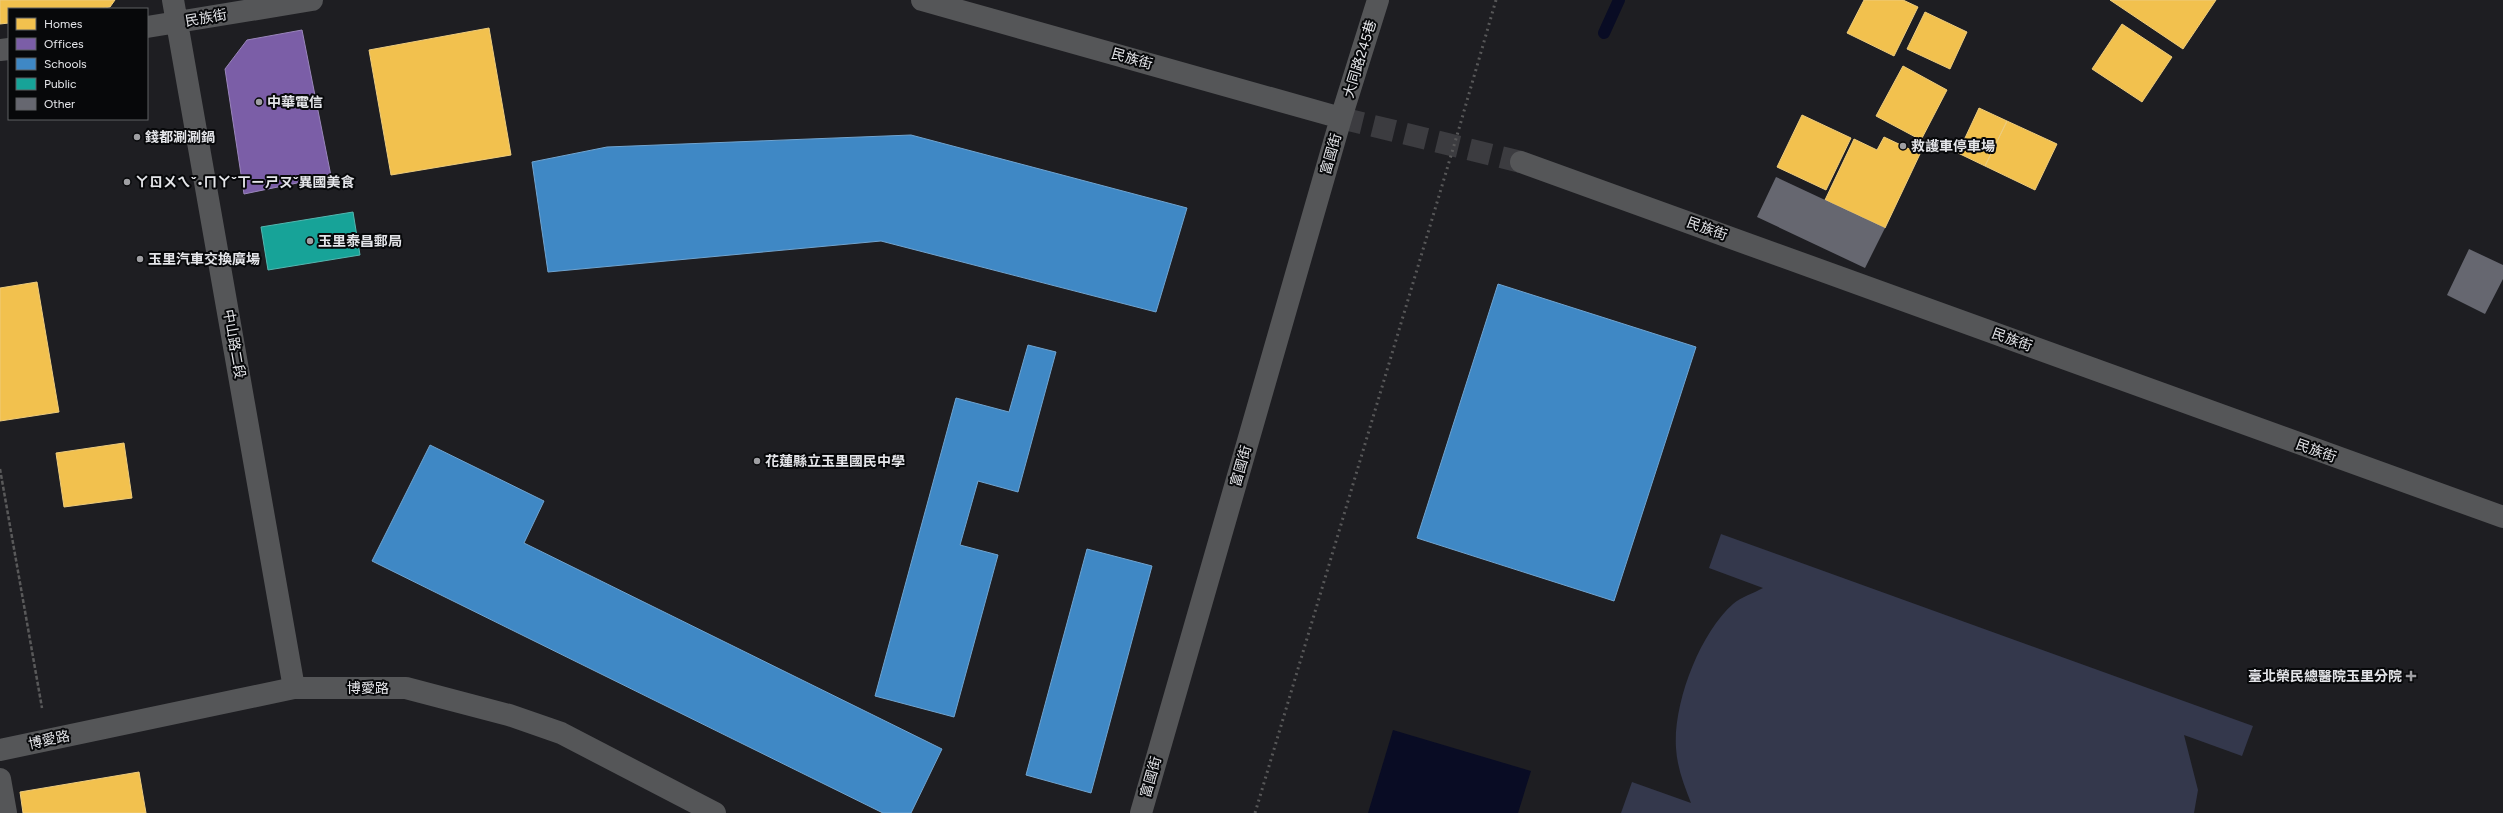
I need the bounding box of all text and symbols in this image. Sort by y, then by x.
street label: 民族街 [184,6,228,30]
legend [8,8,148,120]
text: Homes [44,17,83,31]
street label: 大同路245巷 [1340,18,1380,100]
text: Offices [44,37,84,51]
street label: 民族街 [1109,45,1155,73]
text: Schools [44,57,87,71]
text: Public [44,77,77,91]
place label: 中華電信 [267,94,323,111]
text: Other [44,97,75,111]
marker: 中華電信 [254,97,264,107]
place label: 錢都涮涮鍋 [145,129,215,146]
street label: 富國街 [1317,131,1345,177]
marker: 錢都涮涮鍋 [132,132,142,142]
place label: 救護車停車場 [1911,138,1995,155]
marker: 救護車停車場 [1898,141,1908,151]
place label: ㄚㄖㄨㄟˇ•ㄇㄚˇㄒㄧㄕㄡˇ異國美食 [135,174,355,191]
marker: ㄚㄖㄨㄟˇ•ㄇㄚˇㄒㄧㄕㄡˇ異國美食 [122,177,132,187]
street label: 民族街 [1684,214,1730,244]
place label: 玉里泰昌郵局 [318,233,402,250]
marker: 玉里泰昌郵局 [305,236,315,246]
place label: 玉里汽車交換廣場 [148,251,260,268]
marker: 玉里汽車交換廣場 [135,254,145,264]
street label: 中山路二段 [220,308,248,380]
street label: 民族街 [1989,325,2035,355]
street label: 民族街 [2293,436,2339,466]
street label: 富國街 [1227,443,1255,489]
place label: 花蓮縣立玉里國民中學 [765,453,905,470]
marker: 花蓮縣立玉里國民中學 [752,456,762,466]
place label: 臺北榮民總醫院玉里分院 [2248,668,2402,685]
marker: 臺北榮民總醫院玉里分院 [2405,670,2417,682]
street label: 博愛路 [347,680,389,697]
street label: 博愛路 [27,727,71,753]
street label: 富國街 [1137,754,1165,800]

